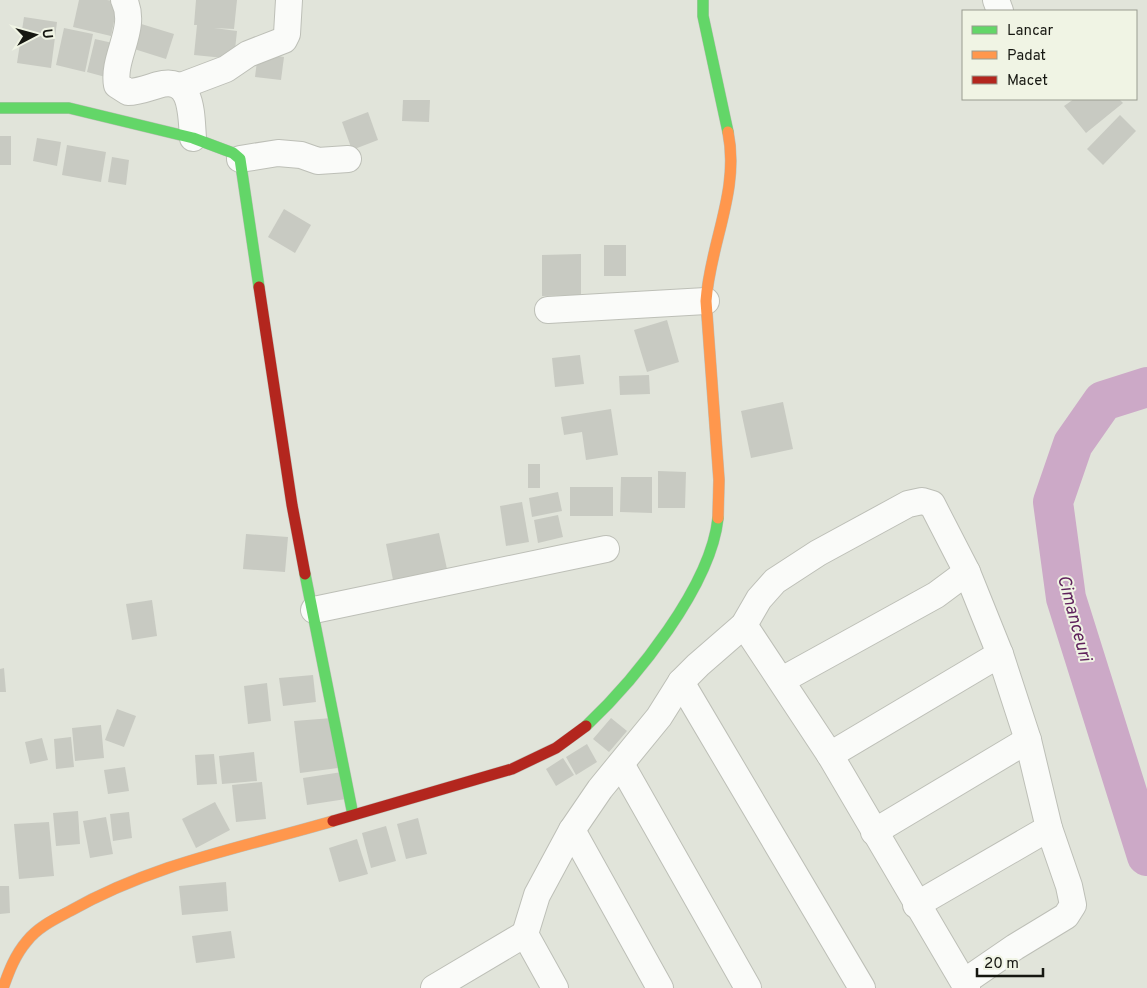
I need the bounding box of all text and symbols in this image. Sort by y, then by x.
north arrow [10,10,60,60]
legend [962,10,1137,100]
text: Lancar [1007,22,1054,41]
text: U [37,28,55,40]
text: Padat [1007,47,1046,66]
text: Macet [1007,72,1048,91]
water label: Cimanceuri [1051,573,1097,666]
scale bar [977,946,1043,978]
text: 20 m [984,955,1019,974]

